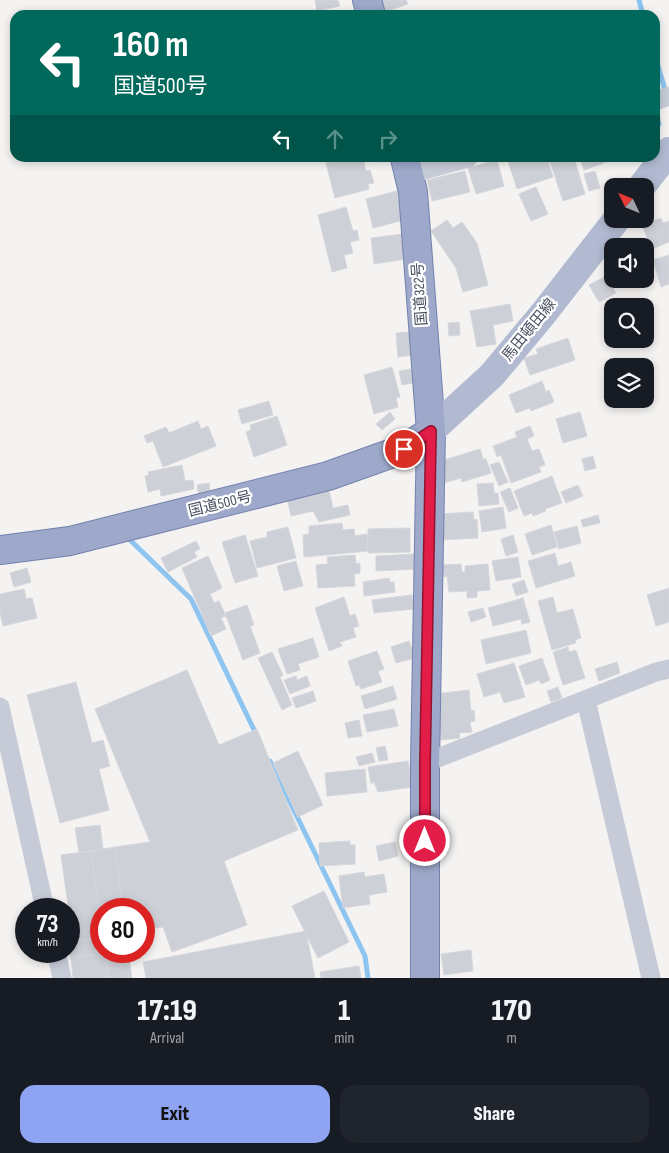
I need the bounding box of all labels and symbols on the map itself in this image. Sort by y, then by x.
north arrow [604,178,654,228]
street label: 国道322号 [408,262,432,326]
street label: 馬田頓田線 [498,295,560,365]
pin [383,428,425,470]
street label: 国道500号 [186,487,254,521]
position arrow [398,814,450,866]
speed limit sign: 80 [90,898,155,963]

